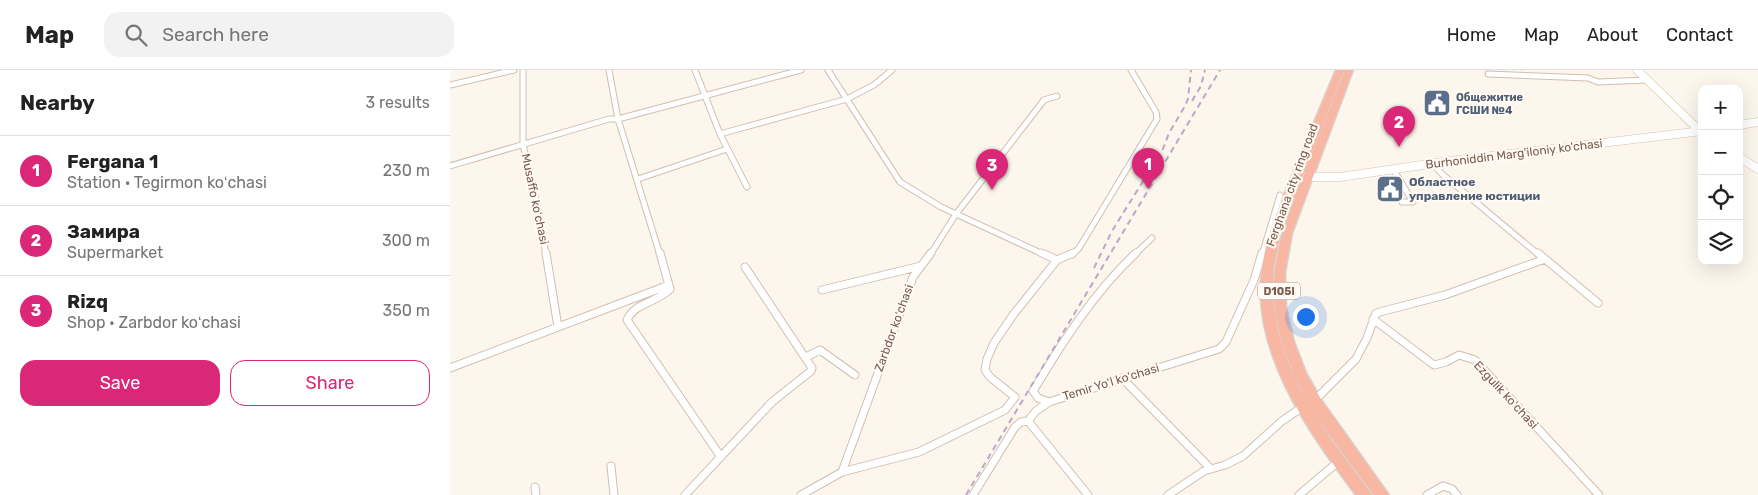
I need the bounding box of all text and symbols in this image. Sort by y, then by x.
search box [104,12,454,57]
text: Map [25,21,74,49]
icon: search [122,21,150,49]
text: Search here [162,23,269,46]
text: Home [1447,24,1496,46]
text: Map [1524,24,1559,46]
text: About [1587,24,1638,46]
text: Contact [1666,24,1733,46]
map controls [1698,85,1743,265]
button: + [1698,85,1743,130]
public building icon: Общежитие ГСШИ №4 [1422,88,1452,118]
text: Nearby [20,90,95,115]
place label: Общежитие ГСШИ №4 [1456,91,1524,117]
text: 3 results [365,93,430,112]
pin: 2 [1383,106,1415,147]
street label: Ferghana city ring road [1263,122,1321,248]
button: − [1698,130,1743,175]
street label: Burhoniddin Marg'iloniy ko'chasi [1425,136,1603,172]
pin: 1 [1132,148,1164,189]
pin: 3 [976,149,1008,190]
text: Fergana 1 [67,150,159,173]
street label: Musaffo koʻchasi [519,152,551,246]
text: 1 [32,161,40,180]
text: 230 m [383,161,430,180]
text: Station · Tegirmon koʻchasi [67,173,267,192]
public building icon: Областное управление юстиции [1375,174,1405,204]
place label: Областное управление юстиции [1409,175,1541,203]
button: locate [1698,175,1743,220]
text: Замира [67,220,140,243]
button: layers [1698,220,1743,265]
text: 2 [31,231,41,250]
text: 300 m [382,231,430,250]
text: Supermarket [67,243,163,262]
street label: Zarbdor koʻchasi [872,282,916,374]
road number: D105l [1258,282,1300,300]
text: Rizq [67,290,108,313]
text: 3 [31,301,41,320]
text: 350 m [383,301,430,320]
your location [1293,304,1319,330]
text: Shop · Zarbdor koʻchasi [67,313,241,332]
street label: Ezgulik koʻchasi [1471,358,1541,432]
button: Save [20,360,220,406]
button: Share [230,360,430,406]
street label: Temir Yoʻl koʻchasi [1061,361,1161,403]

